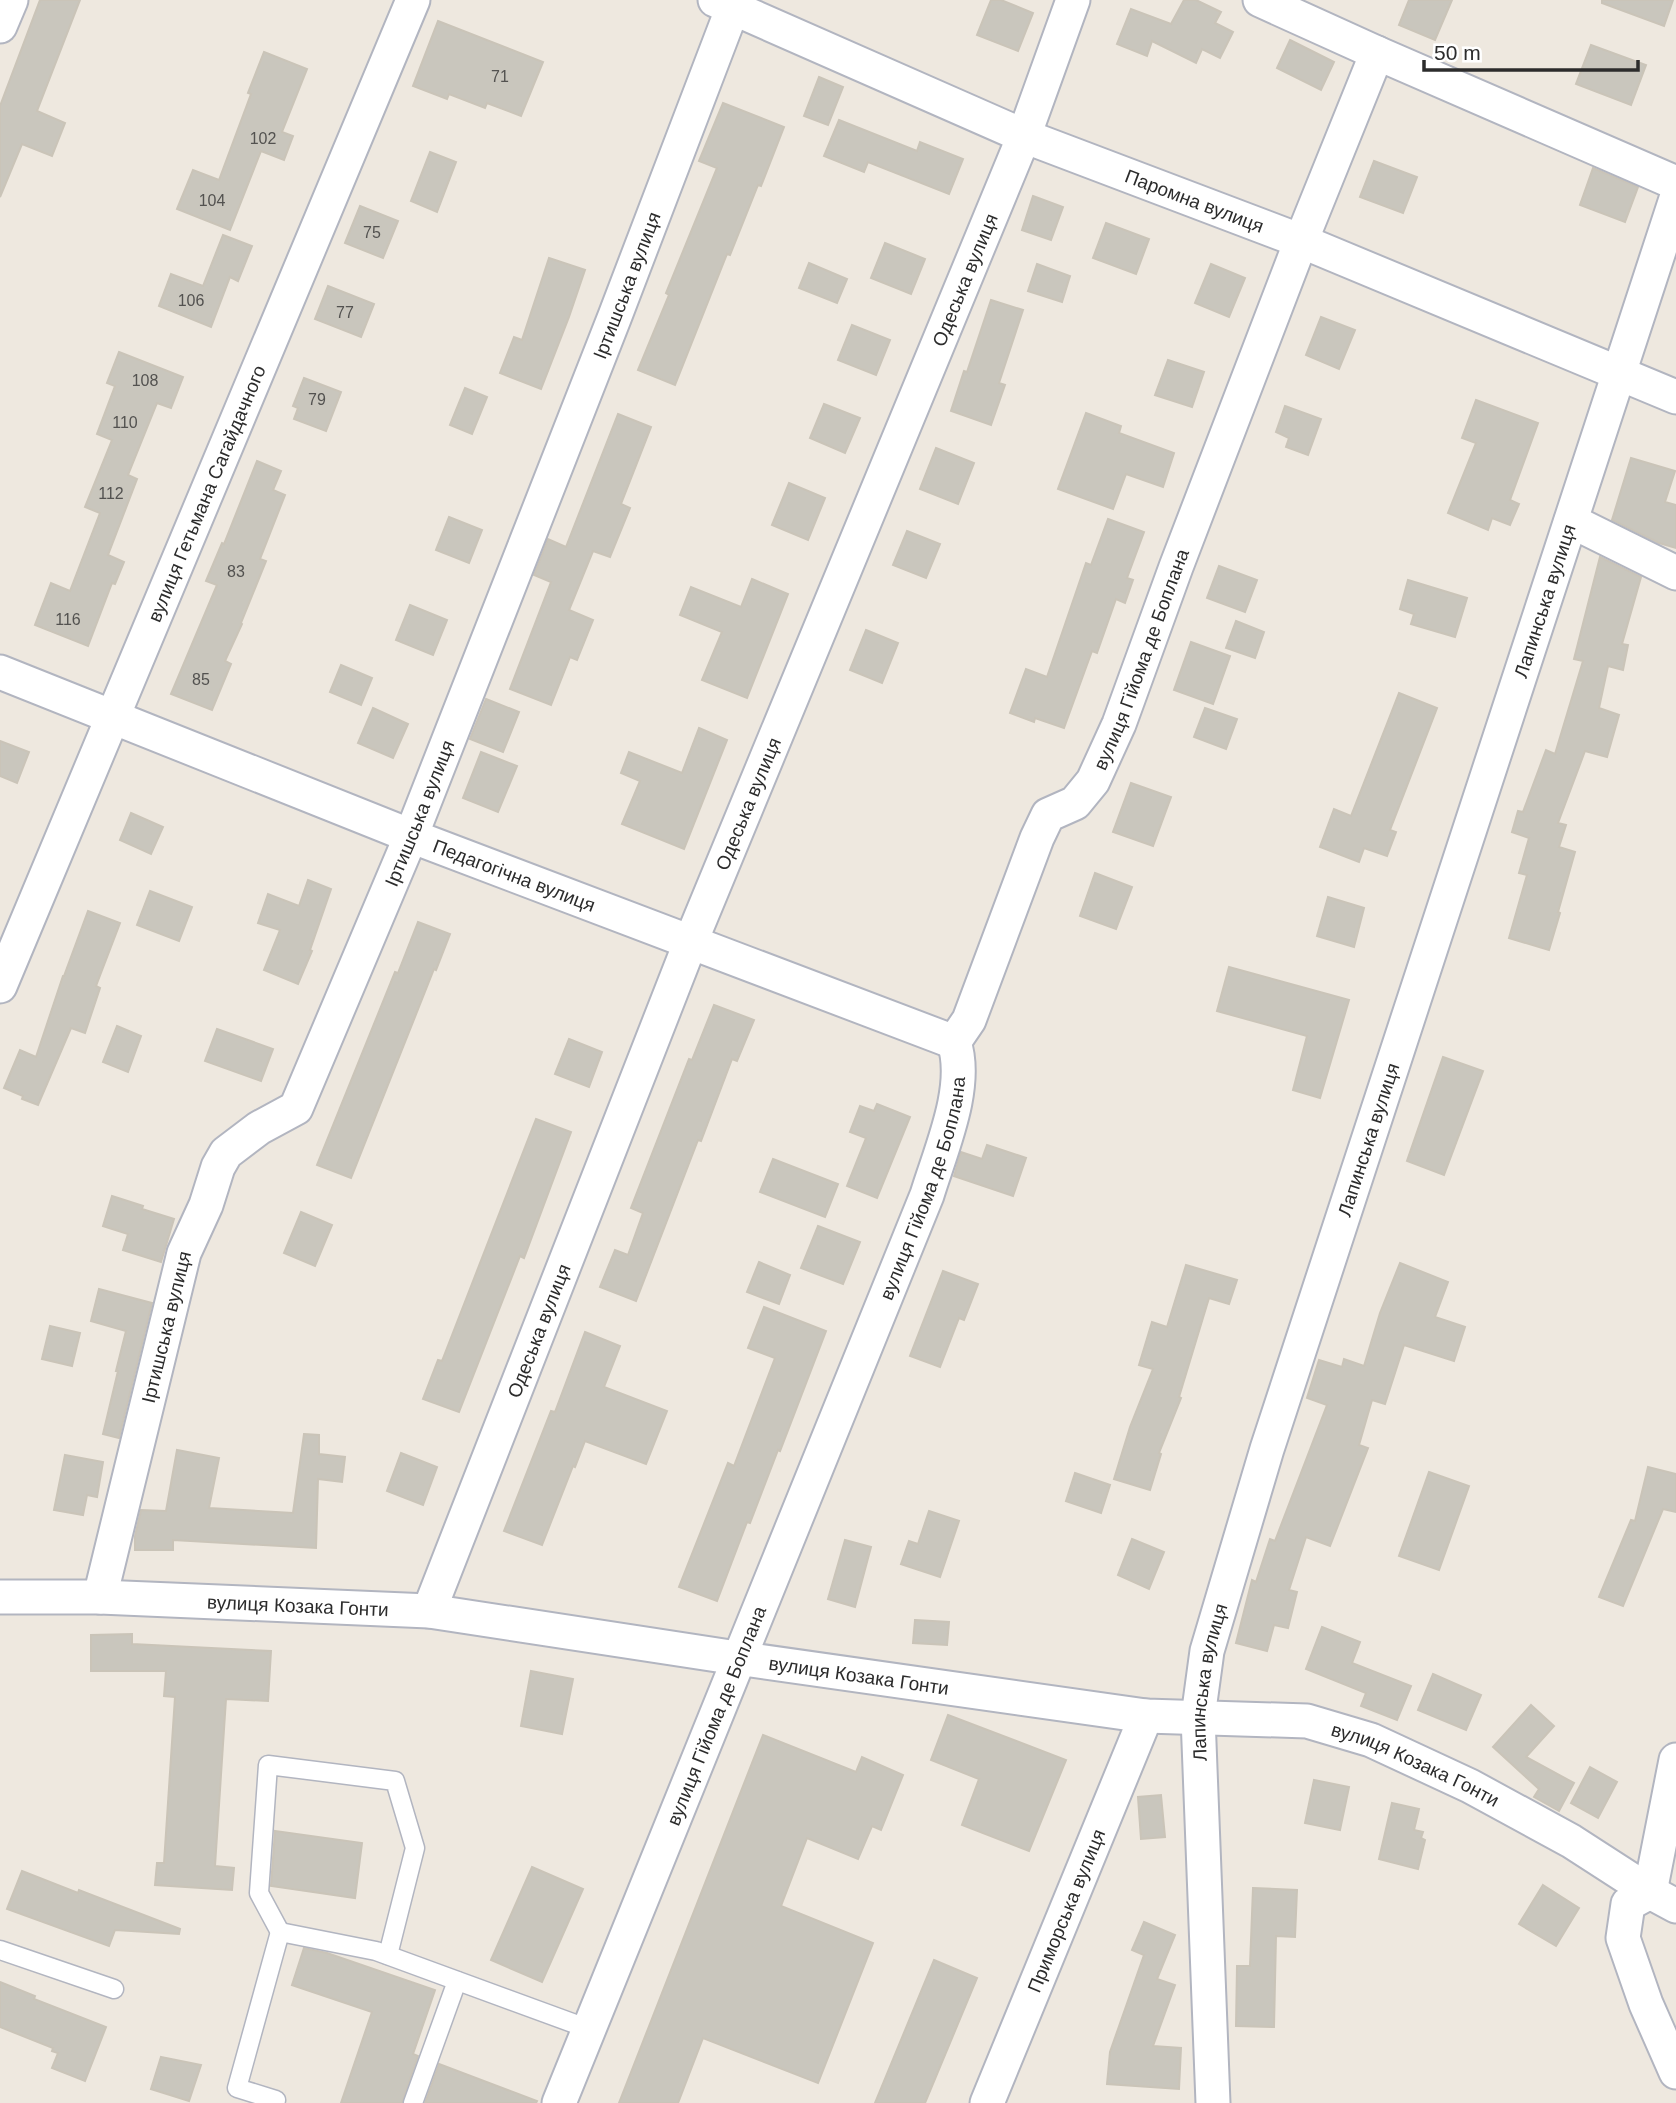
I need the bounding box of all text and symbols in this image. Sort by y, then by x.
scale bar [1424,28,1638,72]
text: 50 m [1434,41,1481,64]
house number: 71 [491,68,509,85]
house number: 102 [250,130,276,147]
street label: Паромна вулиця [1122,165,1267,237]
house number: 104 [199,192,225,209]
street label: Іртишська вулиця [589,209,665,362]
street label: Одеська вулиця [928,210,1002,349]
house number: 75 [363,224,381,241]
house number: 106 [178,292,204,309]
house number: 77 [336,304,354,321]
street label: вулиця Гетьмана Сагайдачного [144,362,270,625]
house number: 108 [132,372,158,389]
house number: 79 [308,391,326,408]
house number: 110 [112,414,138,431]
house number: 112 [98,485,124,502]
street label: Лапинська вулиця [1510,522,1580,680]
street label: вулиця Гійома де Боплана [1090,546,1193,773]
house number: 83 [227,563,245,580]
house number: 116 [55,611,81,628]
house number: 85 [192,671,210,688]
street label: Одеська вулиця [711,734,785,873]
street label: Іртишська вулиця [381,737,459,890]
street label: Педагогічна вулиця [430,835,598,916]
street label: Лапинська вулиця [1334,1061,1404,1219]
street label: вулиця Гійома де Боплана [876,1076,969,1303]
street label: Іртишська вулиця [138,1249,195,1405]
street label: Одеська вулиця [503,1261,575,1401]
street label: вулиця Козака Гонти [207,1592,389,1620]
street label: Лапинська вулиця [1188,1601,1232,1762]
street label: вулиця Гійома де Боплана [663,1603,770,1828]
street label: вулиця Козака Гонти [767,1653,950,1699]
street label: вулиця Козака Гонти [1329,1719,1503,1811]
street label: Приморська вулиця [1024,1826,1109,1996]

